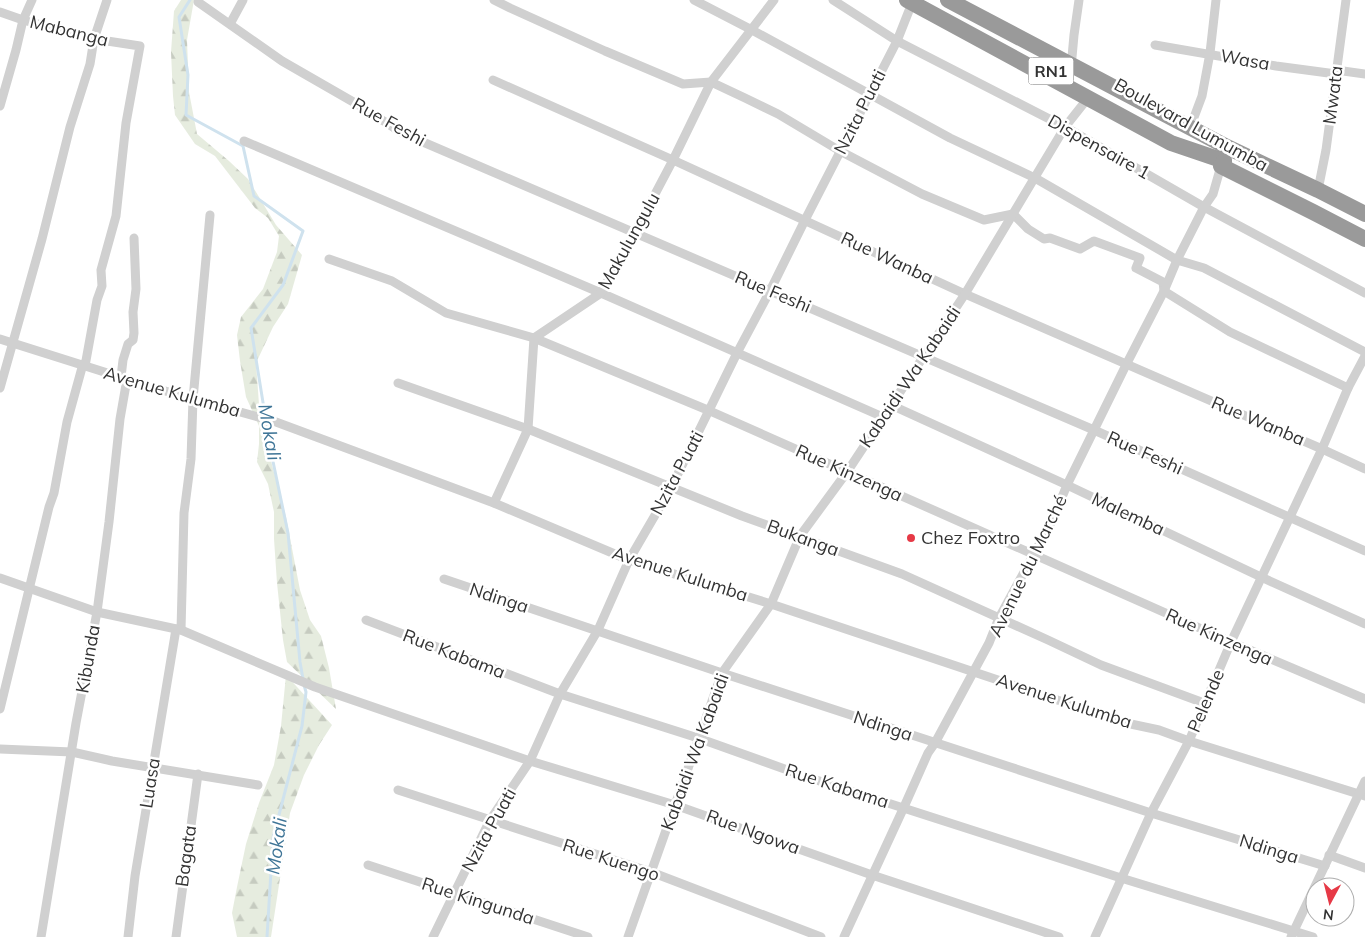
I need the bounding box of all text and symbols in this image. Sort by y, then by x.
street label: Mabanga [28,10,111,51]
street label: Wasa [1219,44,1271,75]
road number: RN1 [1028,58,1074,84]
street label: Mwata [1318,64,1348,126]
street label: Nzita Puati [828,65,891,158]
street label: Boulevard Lumumba [1110,73,1272,176]
street label: Rue Feshi [348,92,430,151]
street label: Dispensaire 1 [1044,109,1154,184]
street label: Makulungulu [593,188,665,293]
street label: Rue Wanba [837,226,937,289]
street label: Rue Feshi [732,265,815,318]
street label: Kabaidi Wa Kabaidi [854,302,965,452]
street label: Avenue Kulumba [101,361,243,422]
street label: Rue Wanba [1208,391,1308,451]
water label: Mokali [253,402,287,463]
street label: Rue Feshi [1104,426,1187,479]
street label: Nzita Puati [645,427,708,519]
street label: Rue Kinzenga [792,439,906,506]
street label: Malemba [1088,487,1168,540]
street label: Avenue du Marché [983,491,1072,641]
street label: Bukanga [764,514,842,561]
place label: Chez Foxtro [921,526,1020,549]
marker: Chez Foxtro [905,532,917,544]
street label: Avenue Kulumba [610,541,751,606]
street label: Ndinga [467,577,532,618]
street label: Rue Kinzenga [1162,603,1276,670]
street label: Kibunda [70,623,105,695]
street label: Rue Kabama [400,623,509,684]
street label: Pelende [1182,666,1229,736]
street label: Avenue Kulumba [994,668,1135,733]
street label: Kabaidi Wa Kabaidi [655,670,734,834]
street label: Ndinga [851,705,916,746]
street label: Luasa [134,756,165,810]
street label: Rue Kabama [782,758,892,813]
street label: Nzita Puati [456,784,521,876]
street label: Rue Ngowa [703,804,803,859]
water label: Mokali [260,815,292,876]
street label: Bagata [170,824,201,888]
street label: Ndinga [1237,829,1302,868]
street label: Rue Kuengo [560,833,662,886]
street label: Rue Kingunda [419,872,537,930]
north arrow [1305,877,1355,927]
text: N [1322,905,1335,924]

